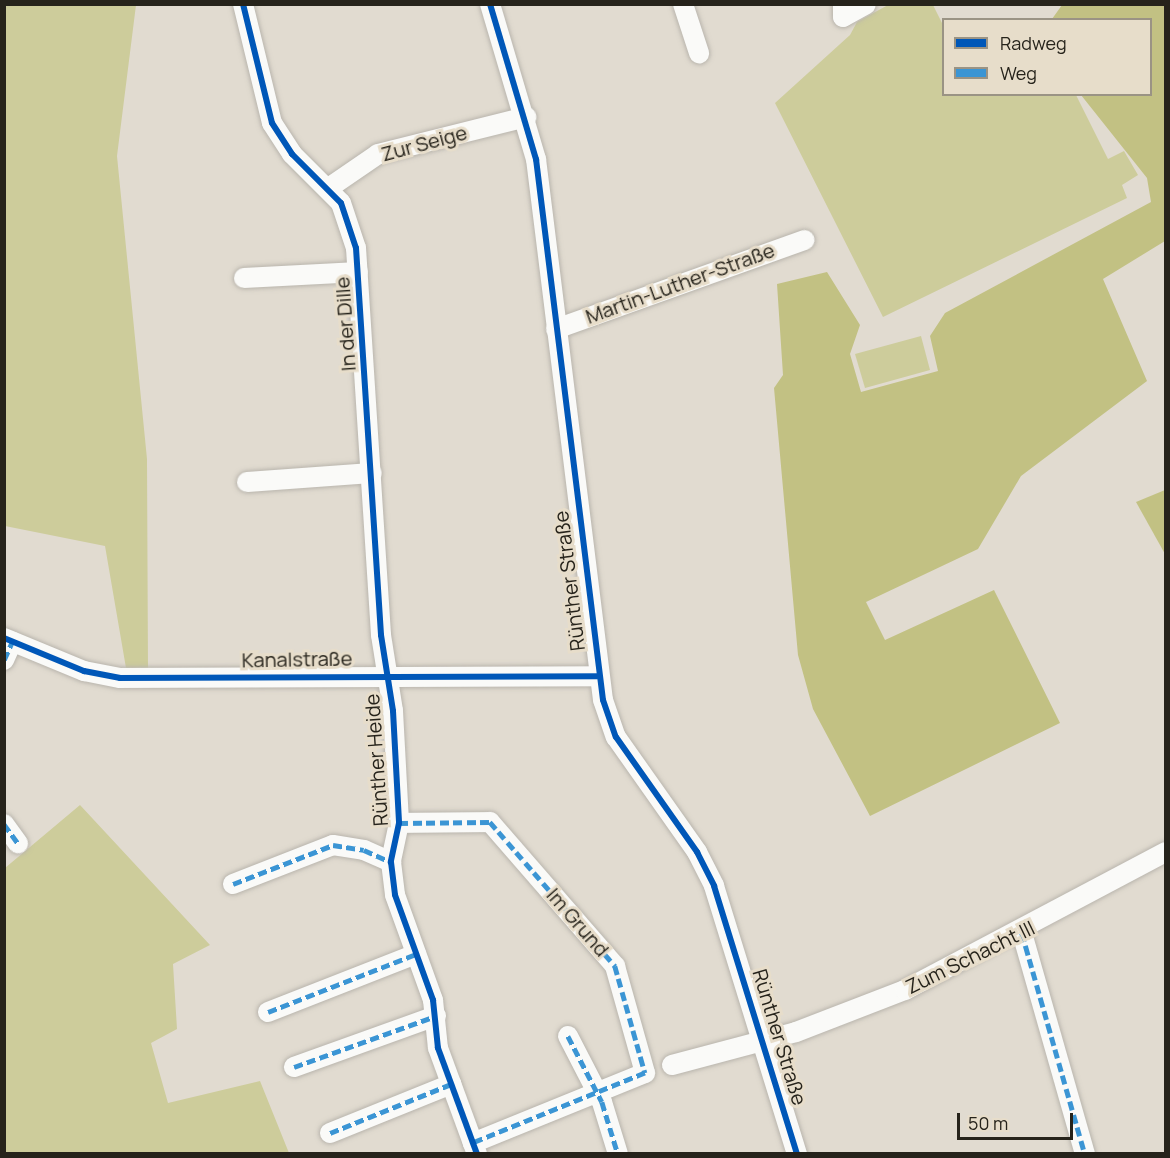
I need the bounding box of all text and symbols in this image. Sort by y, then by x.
legend [942,18,1152,96]
text: Radweg [1000,31,1067,55]
text: Weg [1000,61,1037,85]
street label: Zur Seige [379,120,469,166]
street label: Martin-Luther-Straße [582,238,778,328]
street label: In der Dille [330,276,360,372]
street label: Rünther Straße [548,510,590,652]
street label: Kanalstraße [241,646,353,672]
street label: Rünther Heide [359,693,393,827]
street label: Im Grund [542,883,614,961]
street label: Zum Schacht III [902,915,1038,999]
street label: Rünther Straße [748,966,812,1108]
scale bar [960,1101,1076,1139]
text: 50 m [968,1111,1008,1135]

